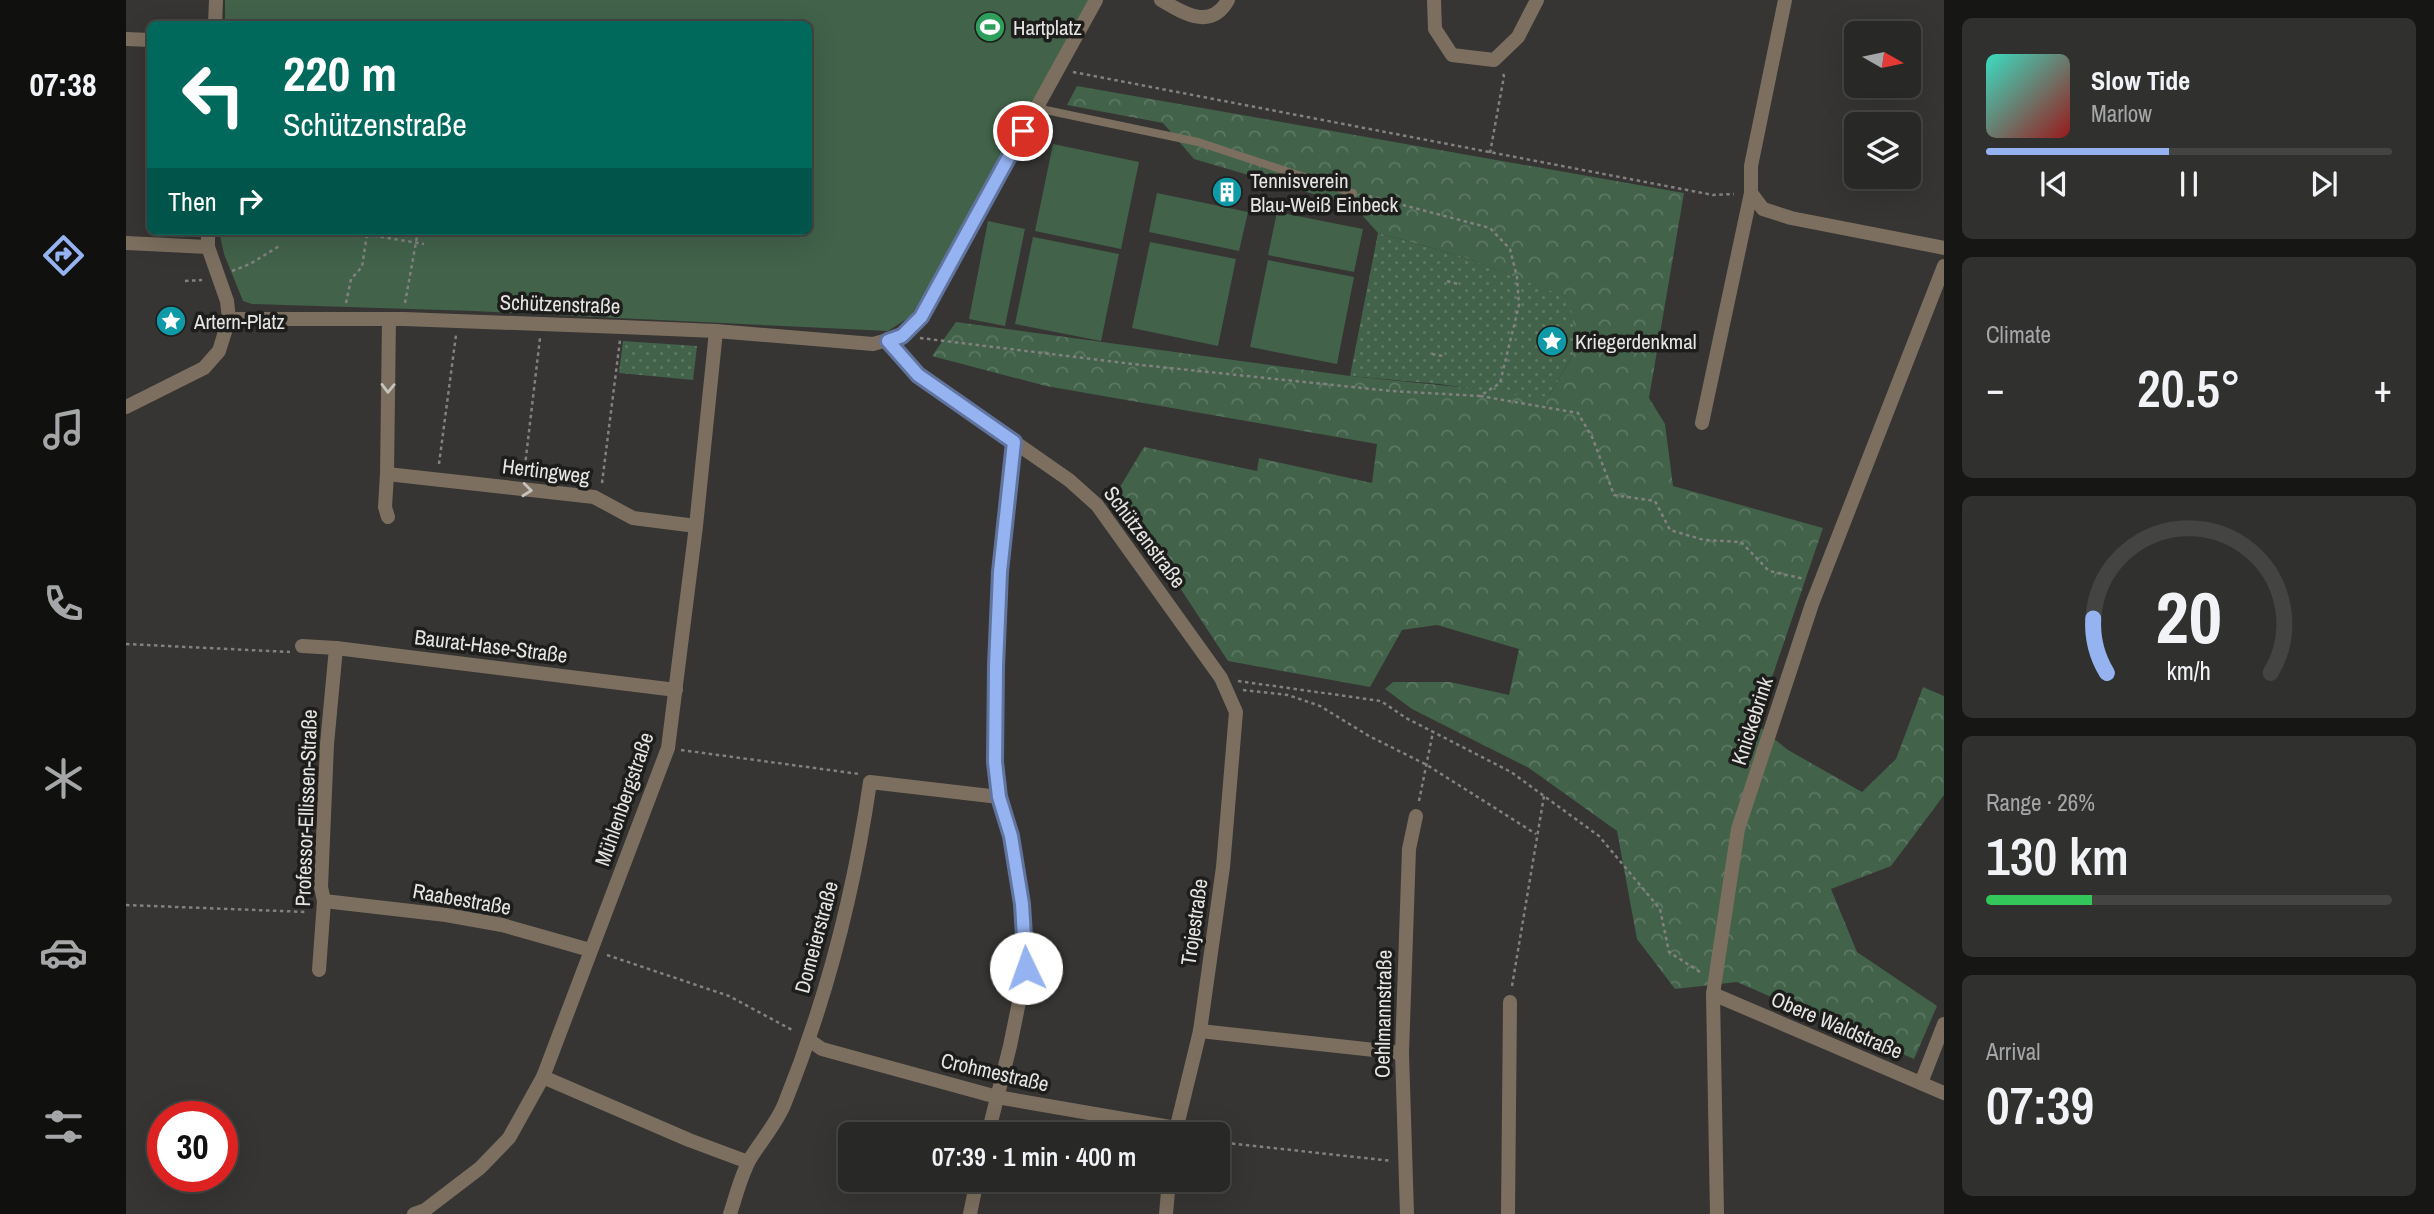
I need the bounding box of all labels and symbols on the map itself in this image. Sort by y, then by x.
sports icon: Hartplatz [973,10,1007,44]
place label: Hartplatz [1013,13,1082,42]
north arrow [1844,21,1922,98]
pin [993,101,1053,161]
place label: Tennisverein Blau-Weiß Einbeck [1250,166,1398,219]
building icon: Tennisverein Blau-Weiß Einbeck [1210,175,1244,209]
street label: Schützenstraße [499,287,621,321]
place icon: Artern-Platz [154,304,188,338]
place label: Artern-Platz [193,307,285,336]
place icon: Kriegerdenkmal [1535,324,1569,358]
place label: Kriegerdenkmal [1575,327,1697,356]
one-way arrow [380,383,396,393]
street label: Hertingweg [501,451,592,491]
street label: Schützenstraße [1097,480,1193,594]
one-way arrow [521,482,533,497]
street label: Baurat-Hase-Straße [413,622,569,670]
street label: Knickebrink [1724,673,1780,769]
street label: Professor-Ellissen-Straße [288,709,324,907]
street label: Mühlenbergstraße [588,728,660,870]
street label: Raabestraße [410,876,514,922]
street label: Trojestraße [1174,877,1214,967]
street label: Domeierstraße [787,878,845,996]
position arrow [989,931,1063,1005]
street label: Oehlmannstraße [1367,950,1399,1078]
street label: Obere Waldstraße [1767,984,1907,1066]
street label: Crohmestraße [938,1045,1052,1099]
speed limit sign: 30 [147,1101,238,1192]

